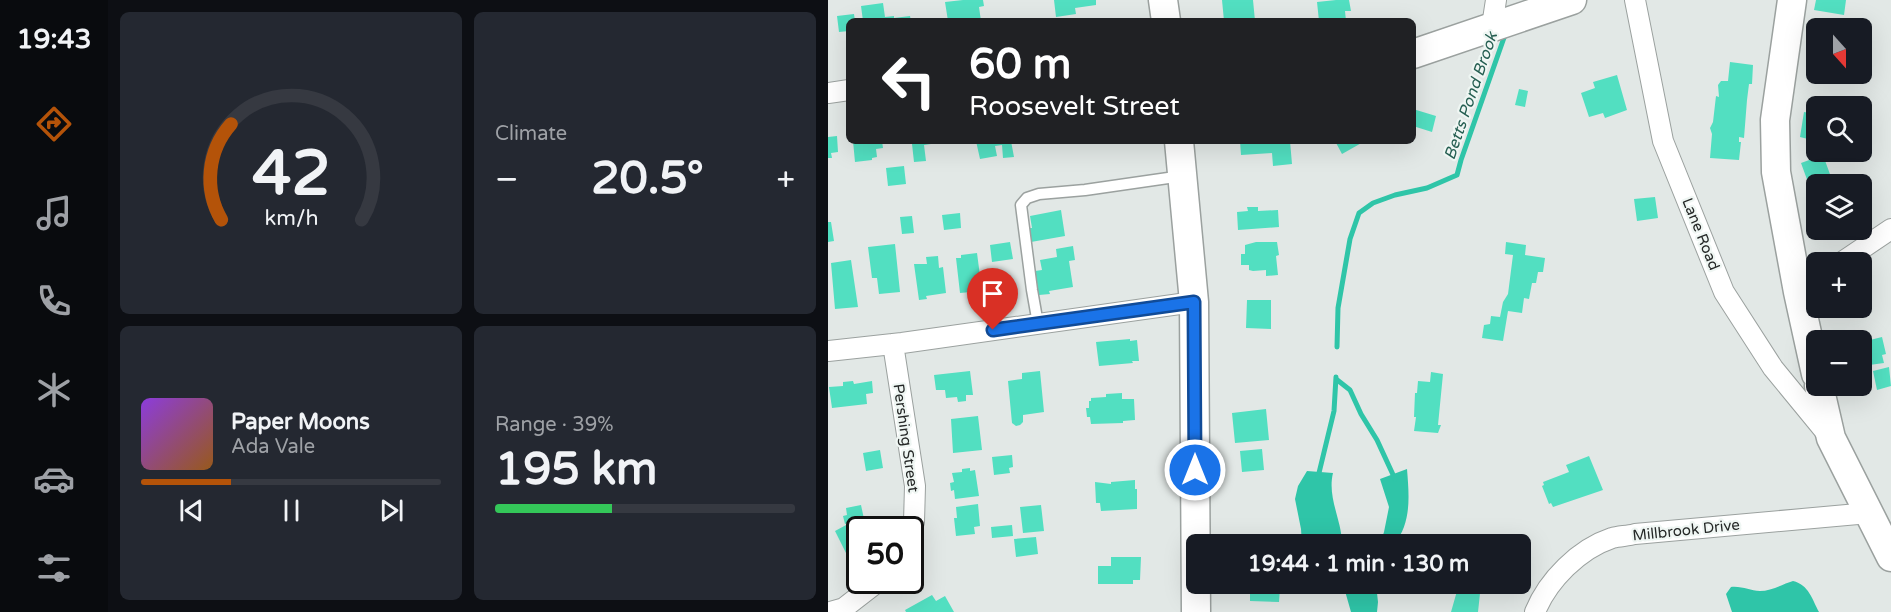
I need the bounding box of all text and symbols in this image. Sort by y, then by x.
north arrow [1806,18,1872,84]
map controls [1806,18,1872,396]
text: 19:43 [17,23,91,56]
water label: Betts Pond Brook [1440,28,1503,162]
text: 60 m [969,39,1071,90]
icon: left [870,42,948,120]
text: Roosevelt Street [969,90,1180,123]
button: search [1806,96,1872,162]
icon: directions [33,103,75,145]
text: Climate [495,122,567,146]
text: 42 [252,137,330,212]
text: 20.5° [591,152,704,206]
text: − [495,160,519,199]
text: + [776,160,795,199]
button: layers [1806,174,1872,240]
icon: music [33,192,75,234]
street label: Lane Road [1678,195,1724,273]
text: km/h [264,205,318,231]
button: + [1806,252,1872,318]
pin [967,268,1018,330]
icon: arrive [976,277,1009,310]
icon: phone [33,280,75,322]
button: − [1806,330,1872,396]
icon: climate [33,369,75,411]
street label: Pershing Street [889,383,923,494]
text: Paper Moons [231,409,370,435]
text: Range · 39% [495,413,614,437]
text: Ada Vale [231,435,315,459]
position arrow [1163,438,1227,502]
text: 195 km [495,443,657,497]
icon: car [33,458,75,500]
icon: previous [175,494,208,527]
icon: pause [275,494,308,527]
icon: next [375,494,408,527]
street label: Millbrook Drive [1631,515,1741,545]
speed limit sign: 50 [846,516,924,594]
icon: filters [33,547,75,589]
text: 19:44 · 1 min · 130 m [1248,551,1469,577]

